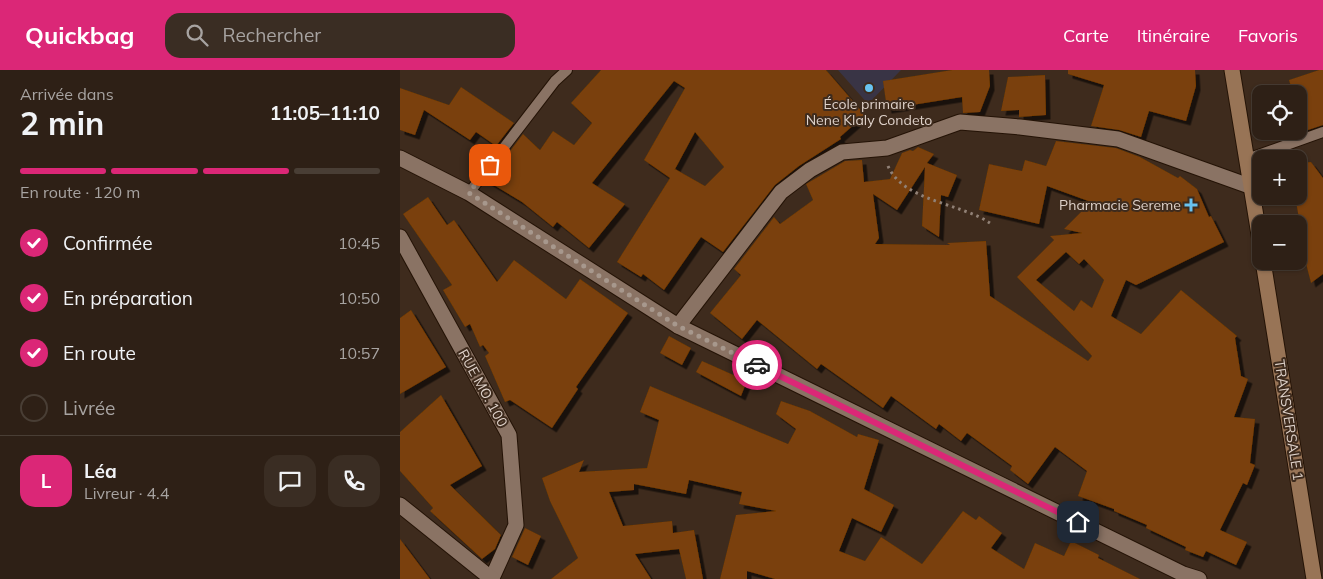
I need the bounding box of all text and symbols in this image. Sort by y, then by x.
search box [165,13,515,58]
text: Quickbag [25,20,135,50]
icon: search [183,21,211,49]
text: Rechercher [223,23,321,47]
text: Carte [1063,24,1109,47]
text: Itinéraire [1137,24,1210,47]
text: Favoris [1238,24,1298,47]
marker: École primaire Nene Klaly Condeto [863,82,875,94]
text: Arrivée dans [20,84,114,104]
map controls [1252,85,1307,270]
button: locate [1252,85,1307,140]
place label: École primaire Nene Klaly Condeto [806,95,932,129]
text: 11:05–11:10 [270,101,380,125]
text: 2 min [20,103,104,143]
pin [469,144,511,186]
button: + [1252,150,1307,205]
icon: bag [476,151,504,179]
text: En route · 120 m [20,182,140,202]
place label: Pharmacie Sereme [1059,196,1181,214]
marker: Pharmacie Sereme [1185,199,1197,211]
button: − [1252,215,1307,270]
icon: check [20,229,48,257]
text: Confirmée [63,231,152,255]
text: 10:45 [338,233,380,253]
icon: check [20,284,48,312]
text: En préparation [63,286,193,310]
text: 10:50 [338,288,380,308]
icon: check [20,339,48,367]
courier [732,340,782,390]
text: En route [63,341,136,365]
text: 10:57 [338,343,380,363]
street label: RUE MO. 100 [454,346,512,430]
icon: car [743,351,771,379]
street label: TRANSVERSALE 1 [1271,358,1307,482]
text: Livrée [63,396,115,420]
button: chat [264,455,316,507]
button: phone [328,455,380,507]
text: Léa [84,459,117,483]
text: L [41,469,51,493]
text: Livreur · 4.4 [84,483,169,503]
pin [1057,501,1099,543]
icon: home [1064,508,1092,536]

